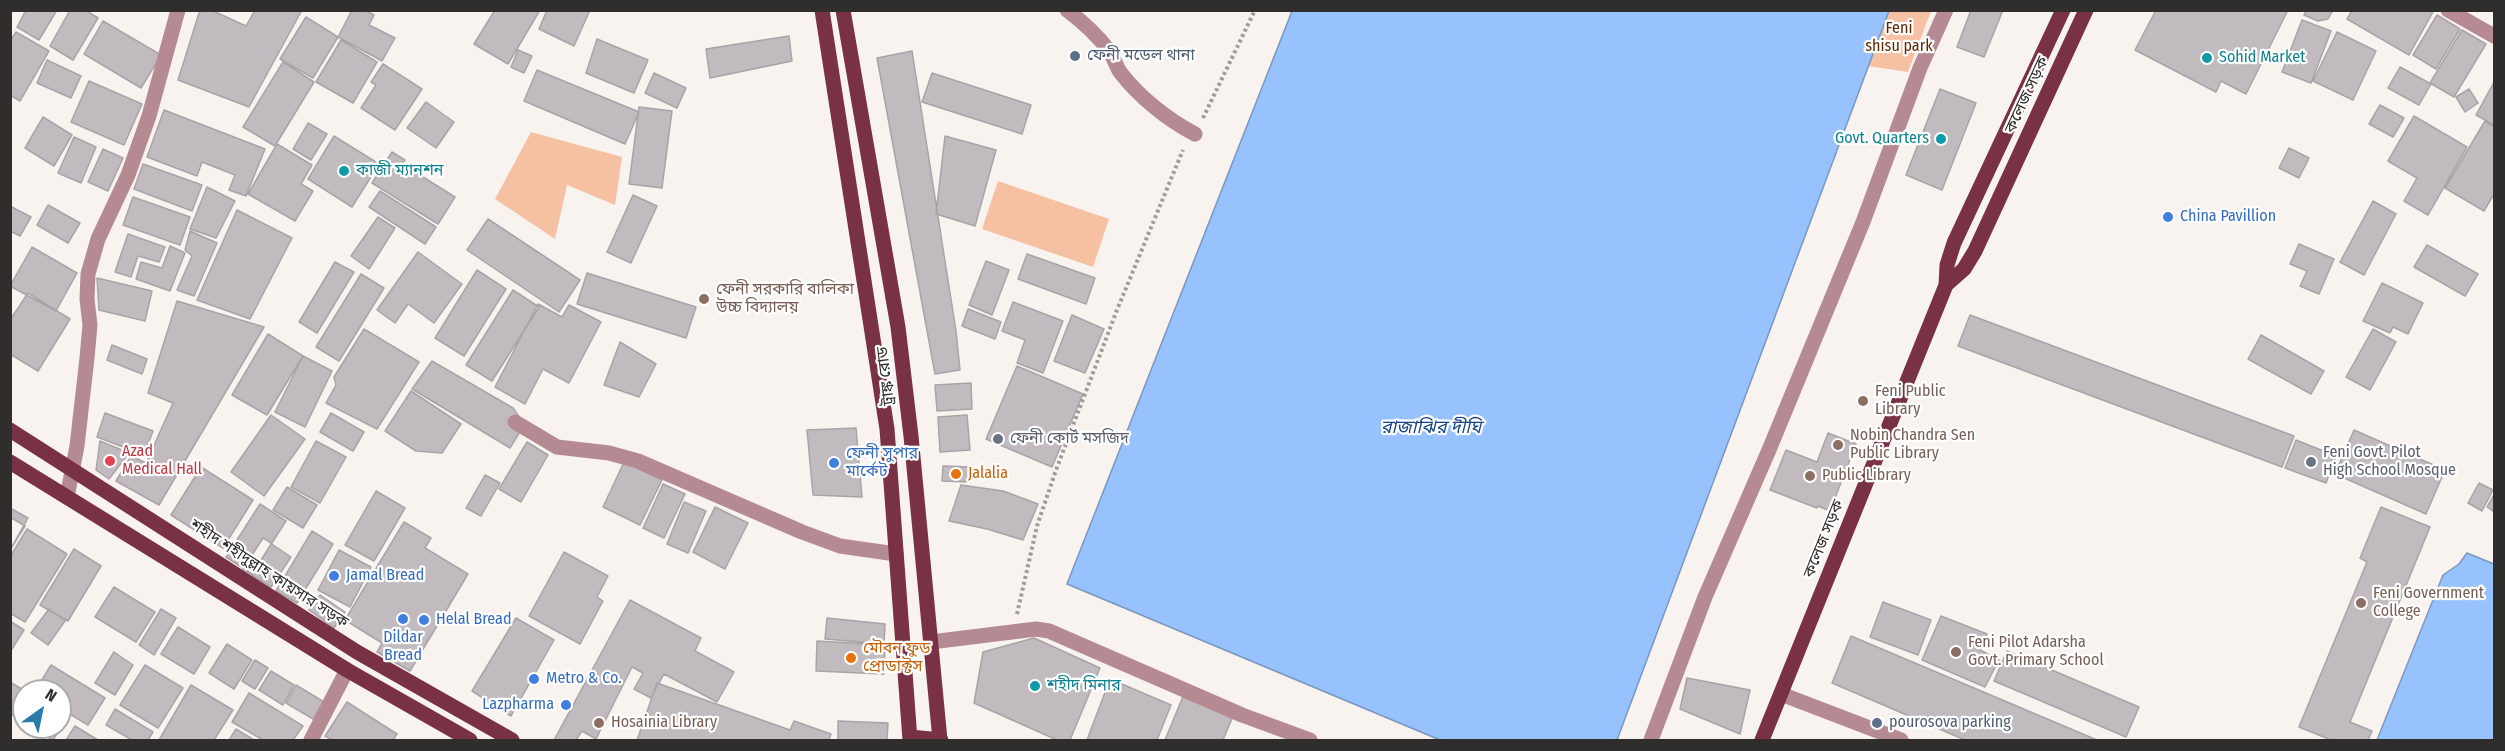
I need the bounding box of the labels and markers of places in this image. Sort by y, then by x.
place label: ফেনী মডেল থানা [1087,46,1195,66]
place label: Sohid Market [2219,48,2305,68]
marker: ফেনী মডেল থানা [1068,49,1082,63]
marker: Sohid Market [2200,51,2214,65]
place label: Govt. Quarters [1835,129,1929,149]
marker: Govt. Quarters [1934,132,1948,146]
place label: কাজী ম্যানশন [356,161,444,181]
marker: কাজী ম্যানশন [337,164,351,178]
place label: China Pavillion [2180,207,2276,227]
marker: China Pavillion [2161,210,2175,224]
place label: ফেনী সরকারি বালিকা উচ্চ বিদ্যালয় [716,280,854,318]
marker: ফেনী সরকারি বালিকা উচ্চ বিদ্যালয় [697,292,711,306]
place label: Feni Public Library [1875,382,1946,420]
marker: Feni Public Library [1856,394,1870,408]
place label: Nobin Chandra Sen Public Library [1850,426,1975,464]
place label: ফেনী কোর্ট মসজিদ [1010,429,1129,449]
marker: ফেনী কোর্ট মসজিদ [991,432,1005,446]
marker: Nobin Chandra Sen Public Library [1831,438,1845,452]
place label: Azad Medical Hall [122,442,202,480]
place label: Feni Govt. Pilot High School Mosque [2323,443,2456,481]
place label: ফেনী সুপার মার্কেট [846,444,918,482]
marker: Azad Medical Hall [103,454,117,468]
marker: Feni Govt. Pilot High School Mosque [2304,455,2318,469]
marker: ফেনী সুপার মার্কেট [827,456,841,470]
place label: Jalalia [968,464,1008,484]
place label: Public Library [1822,466,1911,486]
marker: Jalalia [949,467,963,481]
marker: Public Library [1803,469,1817,483]
place label: Jamal Bread [346,566,424,586]
marker: Jamal Bread [327,569,341,583]
place label: Feni Government College [2373,584,2484,622]
marker: Feni Government College [2354,596,2368,610]
place label: Helal Bread [436,610,511,630]
marker: Dildar Bread [396,612,410,626]
marker: Helal Bread [417,613,431,627]
place label: Dildar Bread [383,628,423,666]
place label: Feni Pilot Adarsha Govt. Primary School [1968,633,2104,671]
place label: মৌবন ফুড প্রোডাক্টস [863,639,930,677]
marker: Feni Pilot Adarsha Govt. Primary School [1949,645,1963,659]
marker: মৌবন ফুড প্রোডাক্টস [844,651,858,665]
place label: Metro & Co. [546,669,622,689]
marker: Metro & Co. [527,672,541,686]
place label: শহীদ মিনার [1047,676,1121,696]
marker: শহীদ মিনার [1028,679,1042,693]
place label: Lazpharma [482,695,554,715]
marker: Lazpharma [559,698,573,712]
place label: Hosainia Library [611,713,717,733]
place label: pourosova parking [1889,713,2011,733]
marker: Hosainia Library [592,716,606,730]
marker: pourosova parking [1870,716,1884,730]

